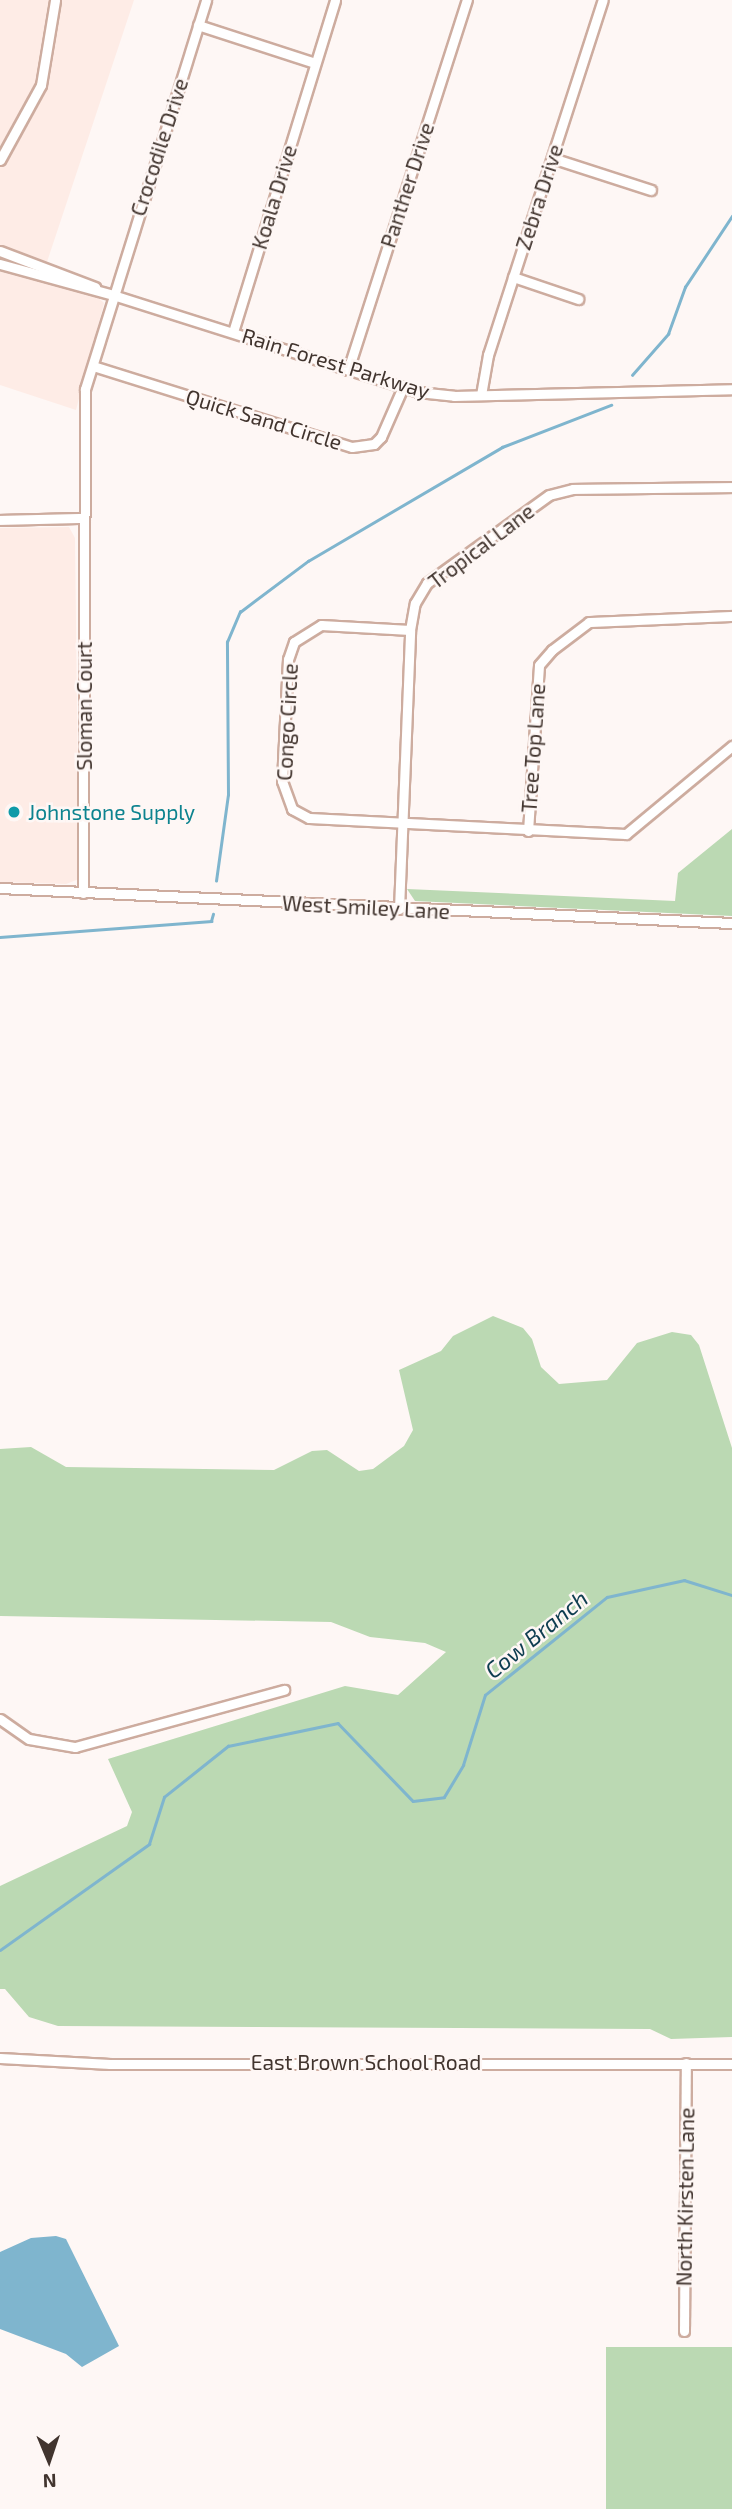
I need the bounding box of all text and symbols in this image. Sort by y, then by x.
street label: Crocodile Drive [125,75,193,219]
street label: Panther Drive [375,119,439,251]
street label: Zebra Drive [510,141,568,253]
street label: Koala Drive [246,142,302,252]
street label: Rain Forest Parkway [239,322,433,404]
street label: Quick Sand Circle [183,383,345,455]
street label: Tropical Lane [423,498,539,594]
street label: Sloman Court [71,641,97,771]
street label: Congo Circle [271,663,303,781]
street label: Tree Top Lane [516,682,550,814]
place label: Johnstone Supply [28,799,195,825]
marker: Johnstone Supply [6,804,22,820]
street label: West Smiley Lane [281,890,451,924]
water label: Cow Branch [479,1584,593,1684]
street label: East Brown School Road [250,2049,482,2075]
street label: North Kirsten Lane [671,2107,699,2287]
north arrow [14,2425,84,2495]
text: N [42,2470,57,2493]

